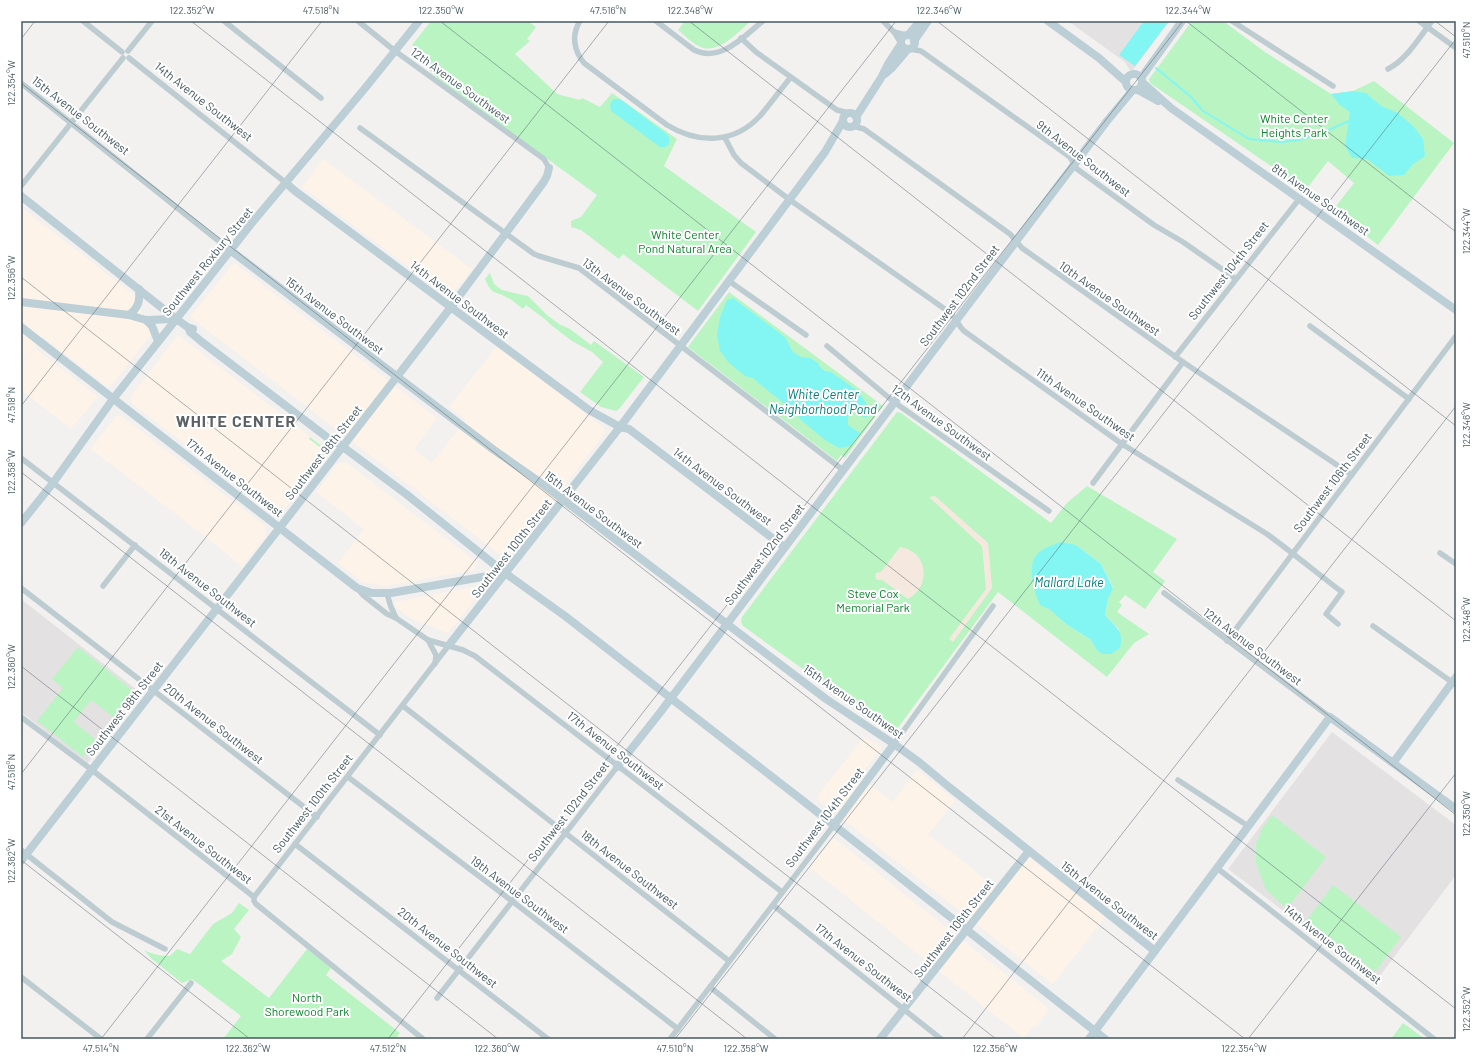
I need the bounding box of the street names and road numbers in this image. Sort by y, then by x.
street label: 12th Avenue Southwest [408,44,514,126]
street label: 14th Avenue Southwest [152,58,256,144]
street label: 15th Avenue Southwest [30,73,132,157]
street label: 9th Avenue Southwest [1034,117,1134,199]
street label: 8th Avenue Southwest [1270,160,1372,238]
street label: Southwest Roxbury Street [159,204,255,318]
street label: Southwest 104th Street [1185,218,1271,322]
street label: Southwest 102nd Street [916,241,1002,349]
street label: 13th Avenue Southwest [580,254,684,338]
street label: 14th Avenue Southwest [408,257,512,341]
street label: 10th Avenue Southwest [1057,258,1163,338]
street label: 15th Avenue Southwest [283,273,387,357]
street label: 11th Avenue Southwest [1034,364,1138,444]
street label: 12th Avenue Southwest [889,381,995,463]
street label: Southwest 98th Street [282,402,364,502]
street label: Southwest 106th Street [1290,429,1374,535]
street label: 17th Avenue Southwest [184,435,286,519]
street label: 14th Avenue Southwest [671,444,775,528]
street label: 15th Avenue Southwest [542,467,646,551]
street label: Southwest 100th Street [468,496,554,600]
street label: Southwest 102nd Street [721,500,807,608]
street label: 18th Avenue Southwest [156,545,260,629]
street label: 12th Avenue Southwest [1201,604,1305,688]
street label: Southwest 98th Street [83,658,165,758]
street label: 15th Avenue Southwest [801,661,907,741]
street label: 20th Avenue Southwest [161,680,267,766]
street label: 17th Avenue Southwest [565,708,667,792]
street label: Southwest 100th Street [269,751,355,855]
street label: Southwest 102nd Street [524,758,612,864]
street label: Southwest 104th Street [782,764,866,870]
street label: 21st Avenue Southwest [153,802,255,886]
street label: 18th Avenue Southwest [578,827,682,911]
street label: 19th Avenue Southwest [468,852,572,936]
street label: 15th Avenue Southwest [1059,858,1161,942]
street label: Southwest 106th Street [910,876,996,980]
street label: 14th Avenue Southwest [1281,901,1385,987]
street label: 20th Avenue Southwest [395,904,501,990]
street label: 17th Avenue Southwest [813,920,915,1004]

